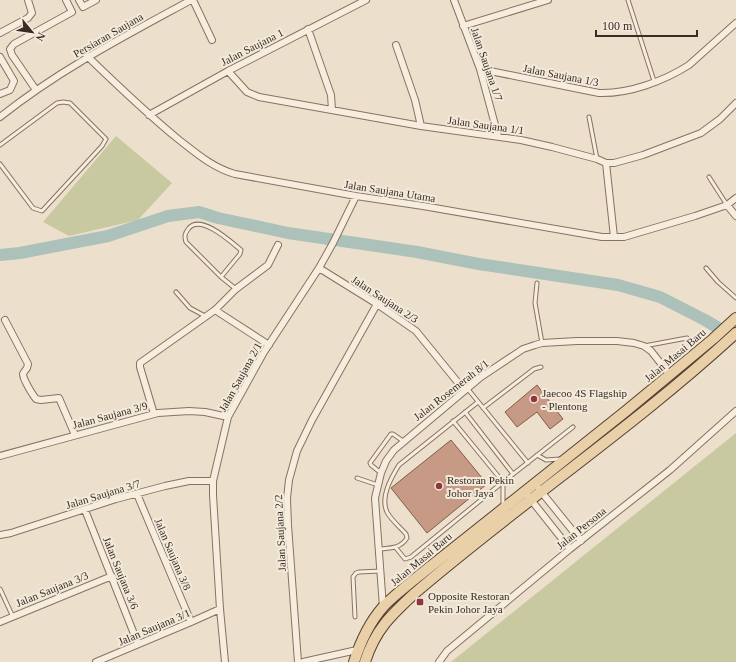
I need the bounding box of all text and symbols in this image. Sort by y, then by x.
street label: Persiaran Saujana [71,10,145,60]
north arrow [12,12,52,52]
scale bar [596,12,697,38]
text: 100 m [602,19,633,33]
street label: Jalan Saujana 1 [219,26,285,68]
street label: Jalan Saujana 1/7 [469,26,505,103]
text: N [34,30,48,43]
street label: Jalan Saujana 1/3 [522,62,600,88]
street label: Jalan Saujana 1/1 [447,114,525,136]
street label: Jalan Saujana Utama [344,178,437,204]
street label: Jalan Saujana 2/3 [349,273,421,325]
street label: Jalan Masai Baru [642,326,708,384]
street label: Jalan Saujana 2/1 [216,340,264,414]
street label: Jalan Rosemerah 8/1 [411,357,491,423]
place label: Jaecoo 4S Flagship - Plentong [542,387,627,412]
marker: Jaecoo 4S Flagship - Plentong [529,394,539,404]
street label: Jalan Saujana 3/9 [71,399,149,431]
place label: Restoran Pekin Johor Jaya [447,474,514,499]
street label: Jalan Saujana 3/7 [64,477,142,511]
marker: Restoran Pekin Johor Jaya [434,481,444,491]
street label: Jalan Saujana 2/2 [272,494,288,572]
street label: Jalan Persona [554,504,608,552]
street label: Jalan Saujana 3/8 [152,516,194,592]
street label: Jalan Masai Baru [388,530,454,588]
street label: Jalan Saujana 3/6 [101,535,141,611]
street label: Jalan Saujana 3/3 [14,569,90,609]
place label: Opposite Restoran Pekin Johor Jaya [428,590,510,615]
marker: Opposite Restoran Pekin Johor Jaya [415,597,425,607]
street label: Jalan Saujana 3/1 [116,606,192,648]

